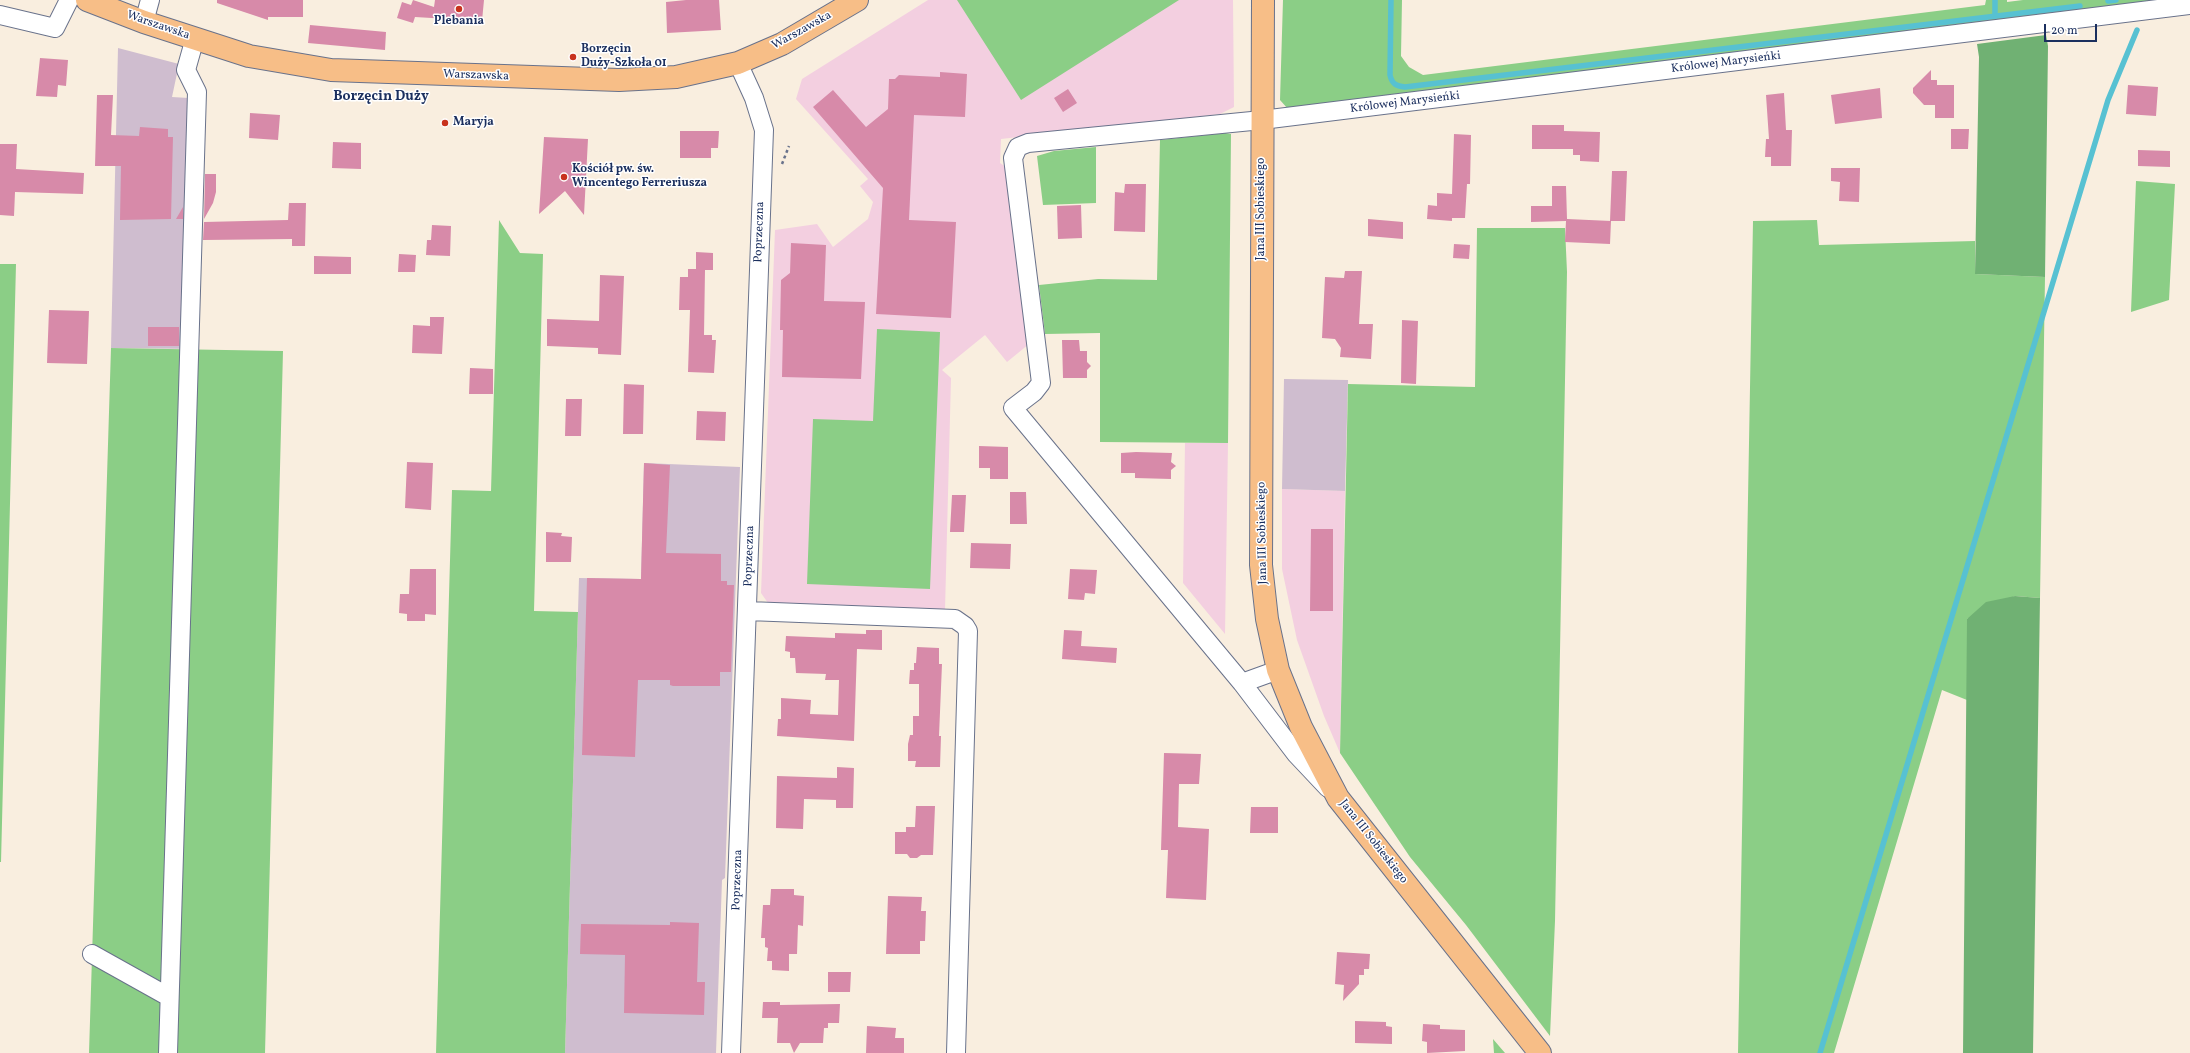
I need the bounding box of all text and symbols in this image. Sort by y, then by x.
marker: Plebania [454,4,464,14]
street label: Warszawska [124,8,192,44]
street label: Warszawska [770,9,834,53]
place label: Plebania [434,15,484,29]
scale bar [2046,16,2099,42]
text: 20 m [2051,23,2078,39]
place label: Borzęcin Duży-Szkoła 01 [581,43,667,71]
street label: Królowej Marysieńki [1670,49,1782,77]
marker: Borzęcin Duży-Szkoła 01 [568,52,578,62]
street label: Warszawska [443,68,509,84]
district label: Borzęcin Duży [333,89,429,105]
street label: Królowej Marysieńki [1349,89,1461,117]
place label: Maryja [453,116,494,130]
marker: Maryja [440,118,450,128]
street label: Jana III Sobieskiego [1255,158,1269,260]
place label: Kościół pw. św. Wincentego Ferreriusza [572,163,707,191]
marker: Kościół pw. św. Wincentego Ferreriusza [559,172,569,182]
street label: Poprzeczna [752,201,768,263]
street label: Jana III Sobieskiego [1255,481,1271,585]
street label: Poprzeczna [742,525,758,587]
street label: Jana III Sobieskiego [1336,797,1410,887]
street label: Poprzeczna [730,849,746,911]

